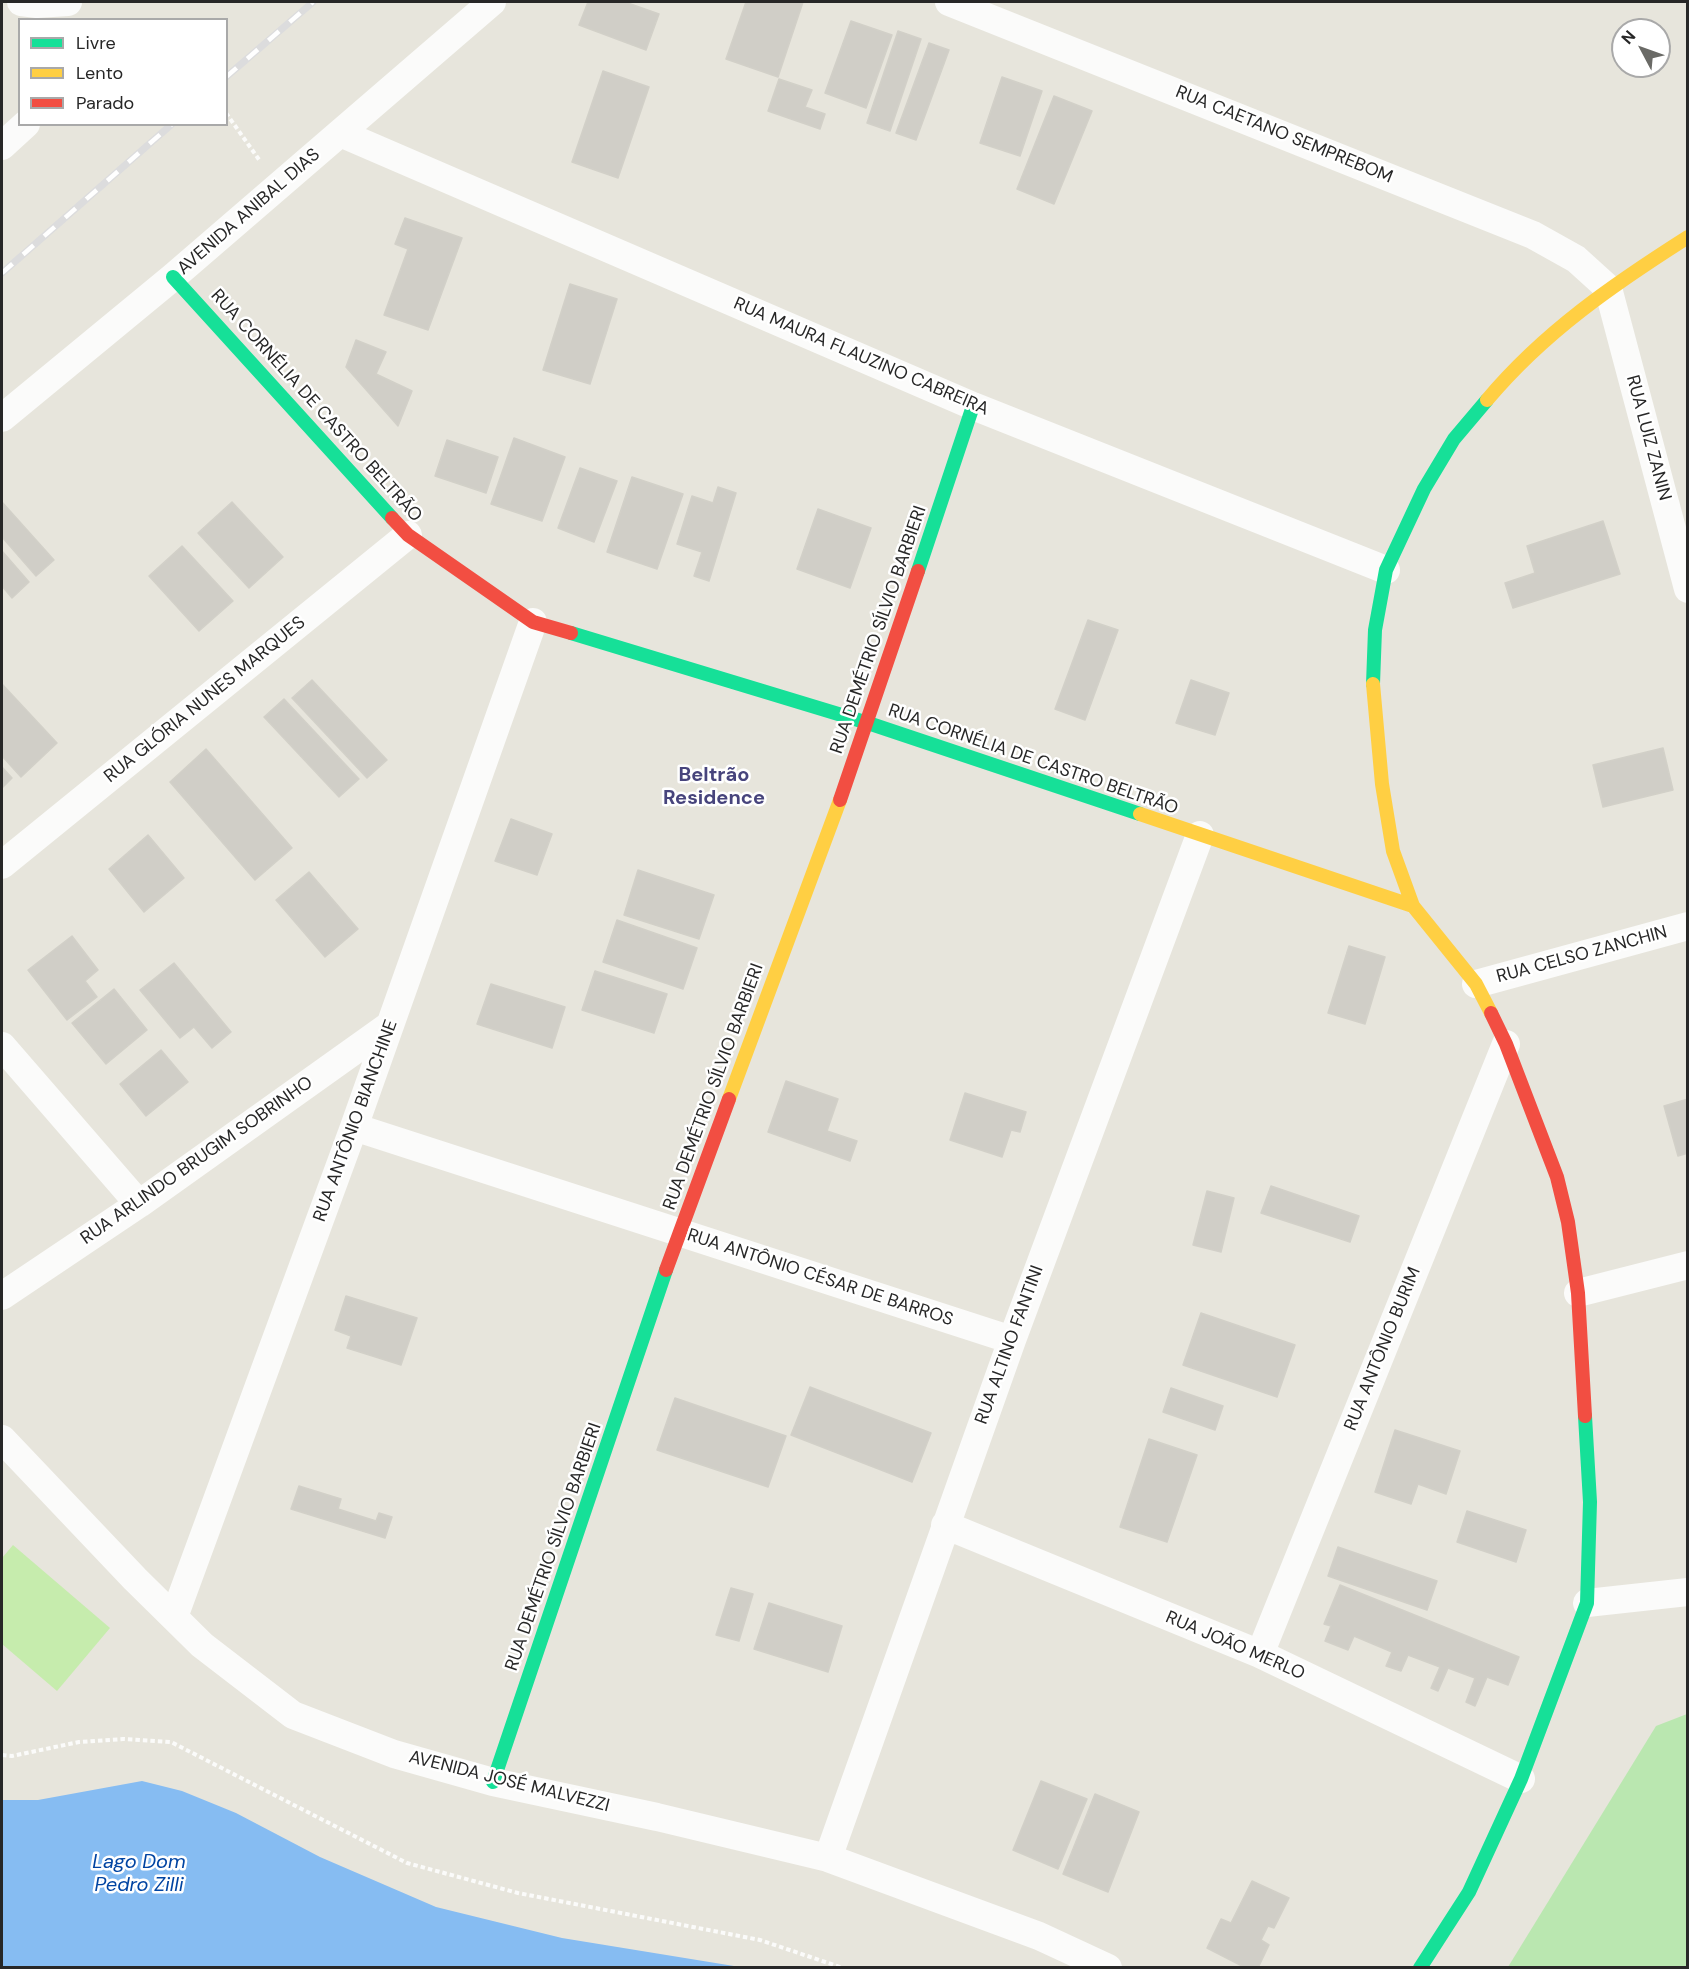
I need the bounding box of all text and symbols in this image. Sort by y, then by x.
legend [18,18,228,126]
north arrow [1611,18,1671,78]
text: N [1617,26,1640,48]
text: Livre [76,31,116,55]
text: Lento [76,61,123,85]
street label: RUA CAETANO SEMPREBOM [1172,82,1396,188]
text: Parado [76,91,134,115]
street label: AVENIDA ANIBAL DIAS [173,144,325,280]
street label: RUA CORNÉLIA DE CASTRO BELTRÃO [206,285,426,527]
street label: RUA MAURA FLAUZINO CABREIRA [730,293,992,421]
street label: RUA LUIZ ZANIN [1621,373,1675,503]
street label: RUA DEMÉTRIO SÍLVIO BARBIERI [826,503,932,757]
street label: RUA GLÓRIA NUNES MARQUES [100,612,310,788]
street label: RUA CORNÉLIA DE CASTRO BELTRÃO [885,700,1181,820]
district label: Beltrão Residence [663,764,765,811]
street label: RUA CELSO ZANCHIN [1494,922,1670,988]
street label: RUA DEMÉTRIO SÍLVIO BARBIERI [659,961,769,1213]
street label: RUA ANTÔNIO BIANCHINE [309,1017,403,1225]
street label: RUA ARLINDO BRUGIM SOBRINHO [77,1072,317,1250]
street label: RUA ANTÔNIO CÉSAR DE BARROS [684,1225,956,1331]
street label: RUA ALTINO FANTINI [971,1263,1049,1427]
street label: RUA ANTÔNIO BURIM [1340,1264,1426,1434]
street label: RUA DEMÉTRIO SÍLVIO BARBIERI [501,1420,607,1674]
street label: RUA JOÃO MERLO [1162,1607,1308,1685]
street label: AVENIDA JOSÉ MALVEZZI [406,1747,612,1817]
water label: Lago Dom Pedro Zilli [92,1851,186,1898]

